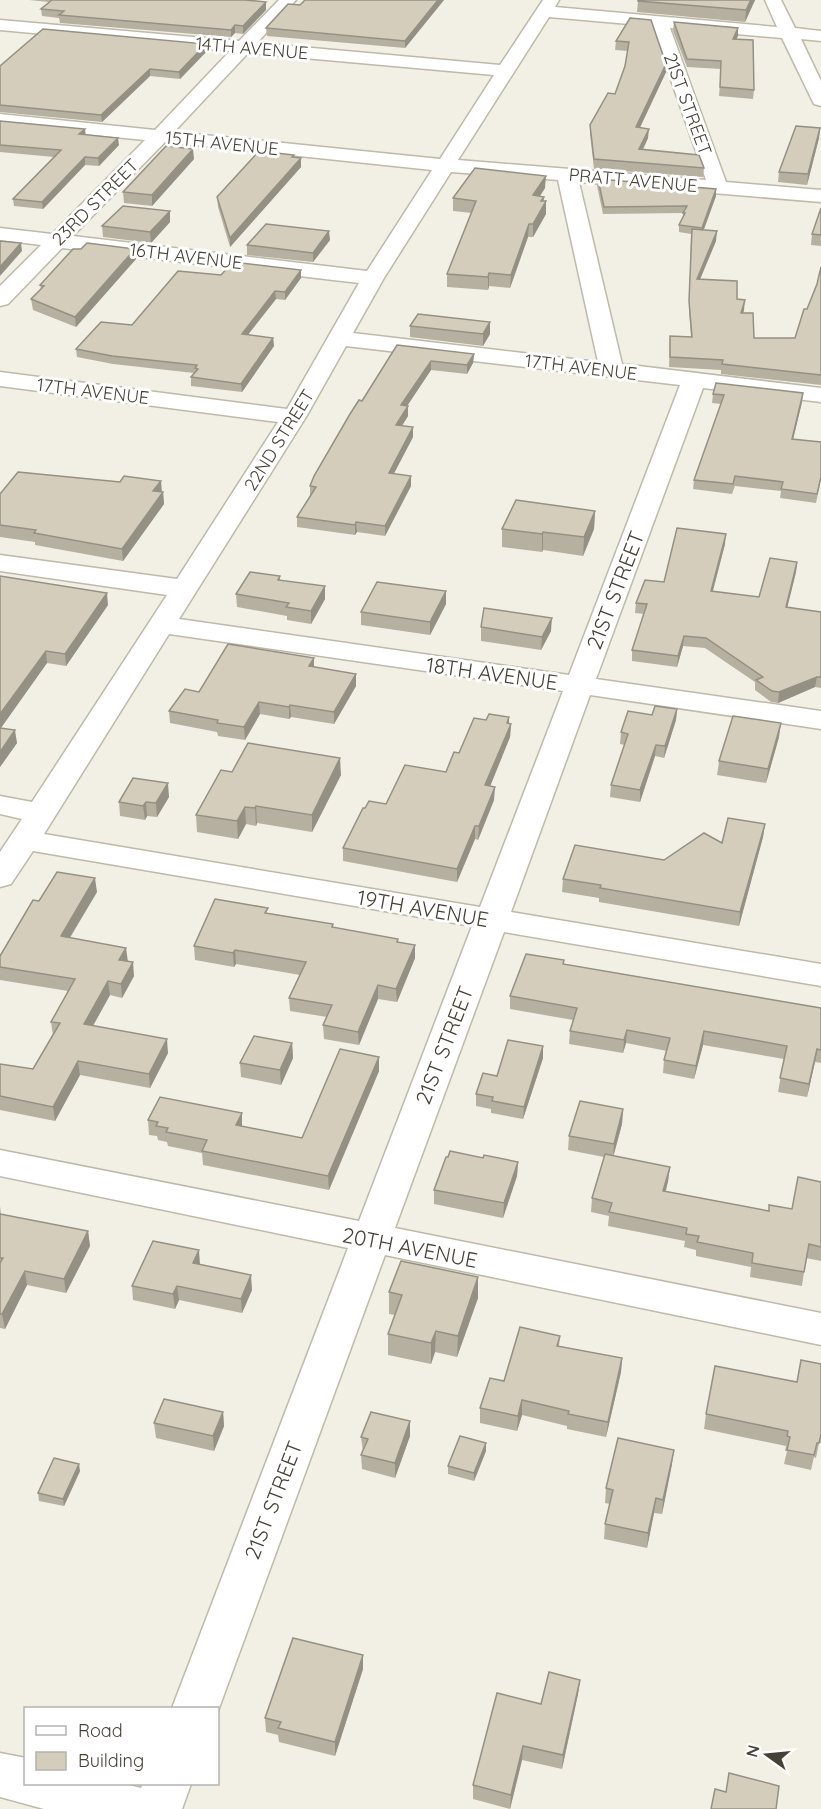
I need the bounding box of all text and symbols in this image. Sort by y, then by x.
street label: 14TH AVENUE [195,32,309,64]
street label: 21ST STREET [659,50,717,158]
street label: 15TH AVENUE [164,126,280,160]
street label: 23RD STREET [47,154,143,250]
street label: PRATT AVENUE [568,163,698,197]
street label: 16TH AVENUE [128,238,244,274]
street label: 17TH AVENUE [524,349,638,385]
street label: 17TH AVENUE [36,373,150,409]
street label: 22ND STREET [239,385,319,495]
street label: 21ST STREET [581,527,649,653]
street label: 18TH AVENUE [425,651,559,695]
street label: 19TH AVENUE [355,884,491,932]
street label: 21ST STREET [410,982,478,1108]
street label: 20TH AVENUE [340,1221,480,1273]
street label: 21ST STREET [239,1437,307,1563]
legend [24,1707,219,1785]
text: Road [78,1719,123,1742]
north arrow [737,1725,797,1785]
text: N [741,1743,764,1759]
text: Building [78,1749,144,1772]

